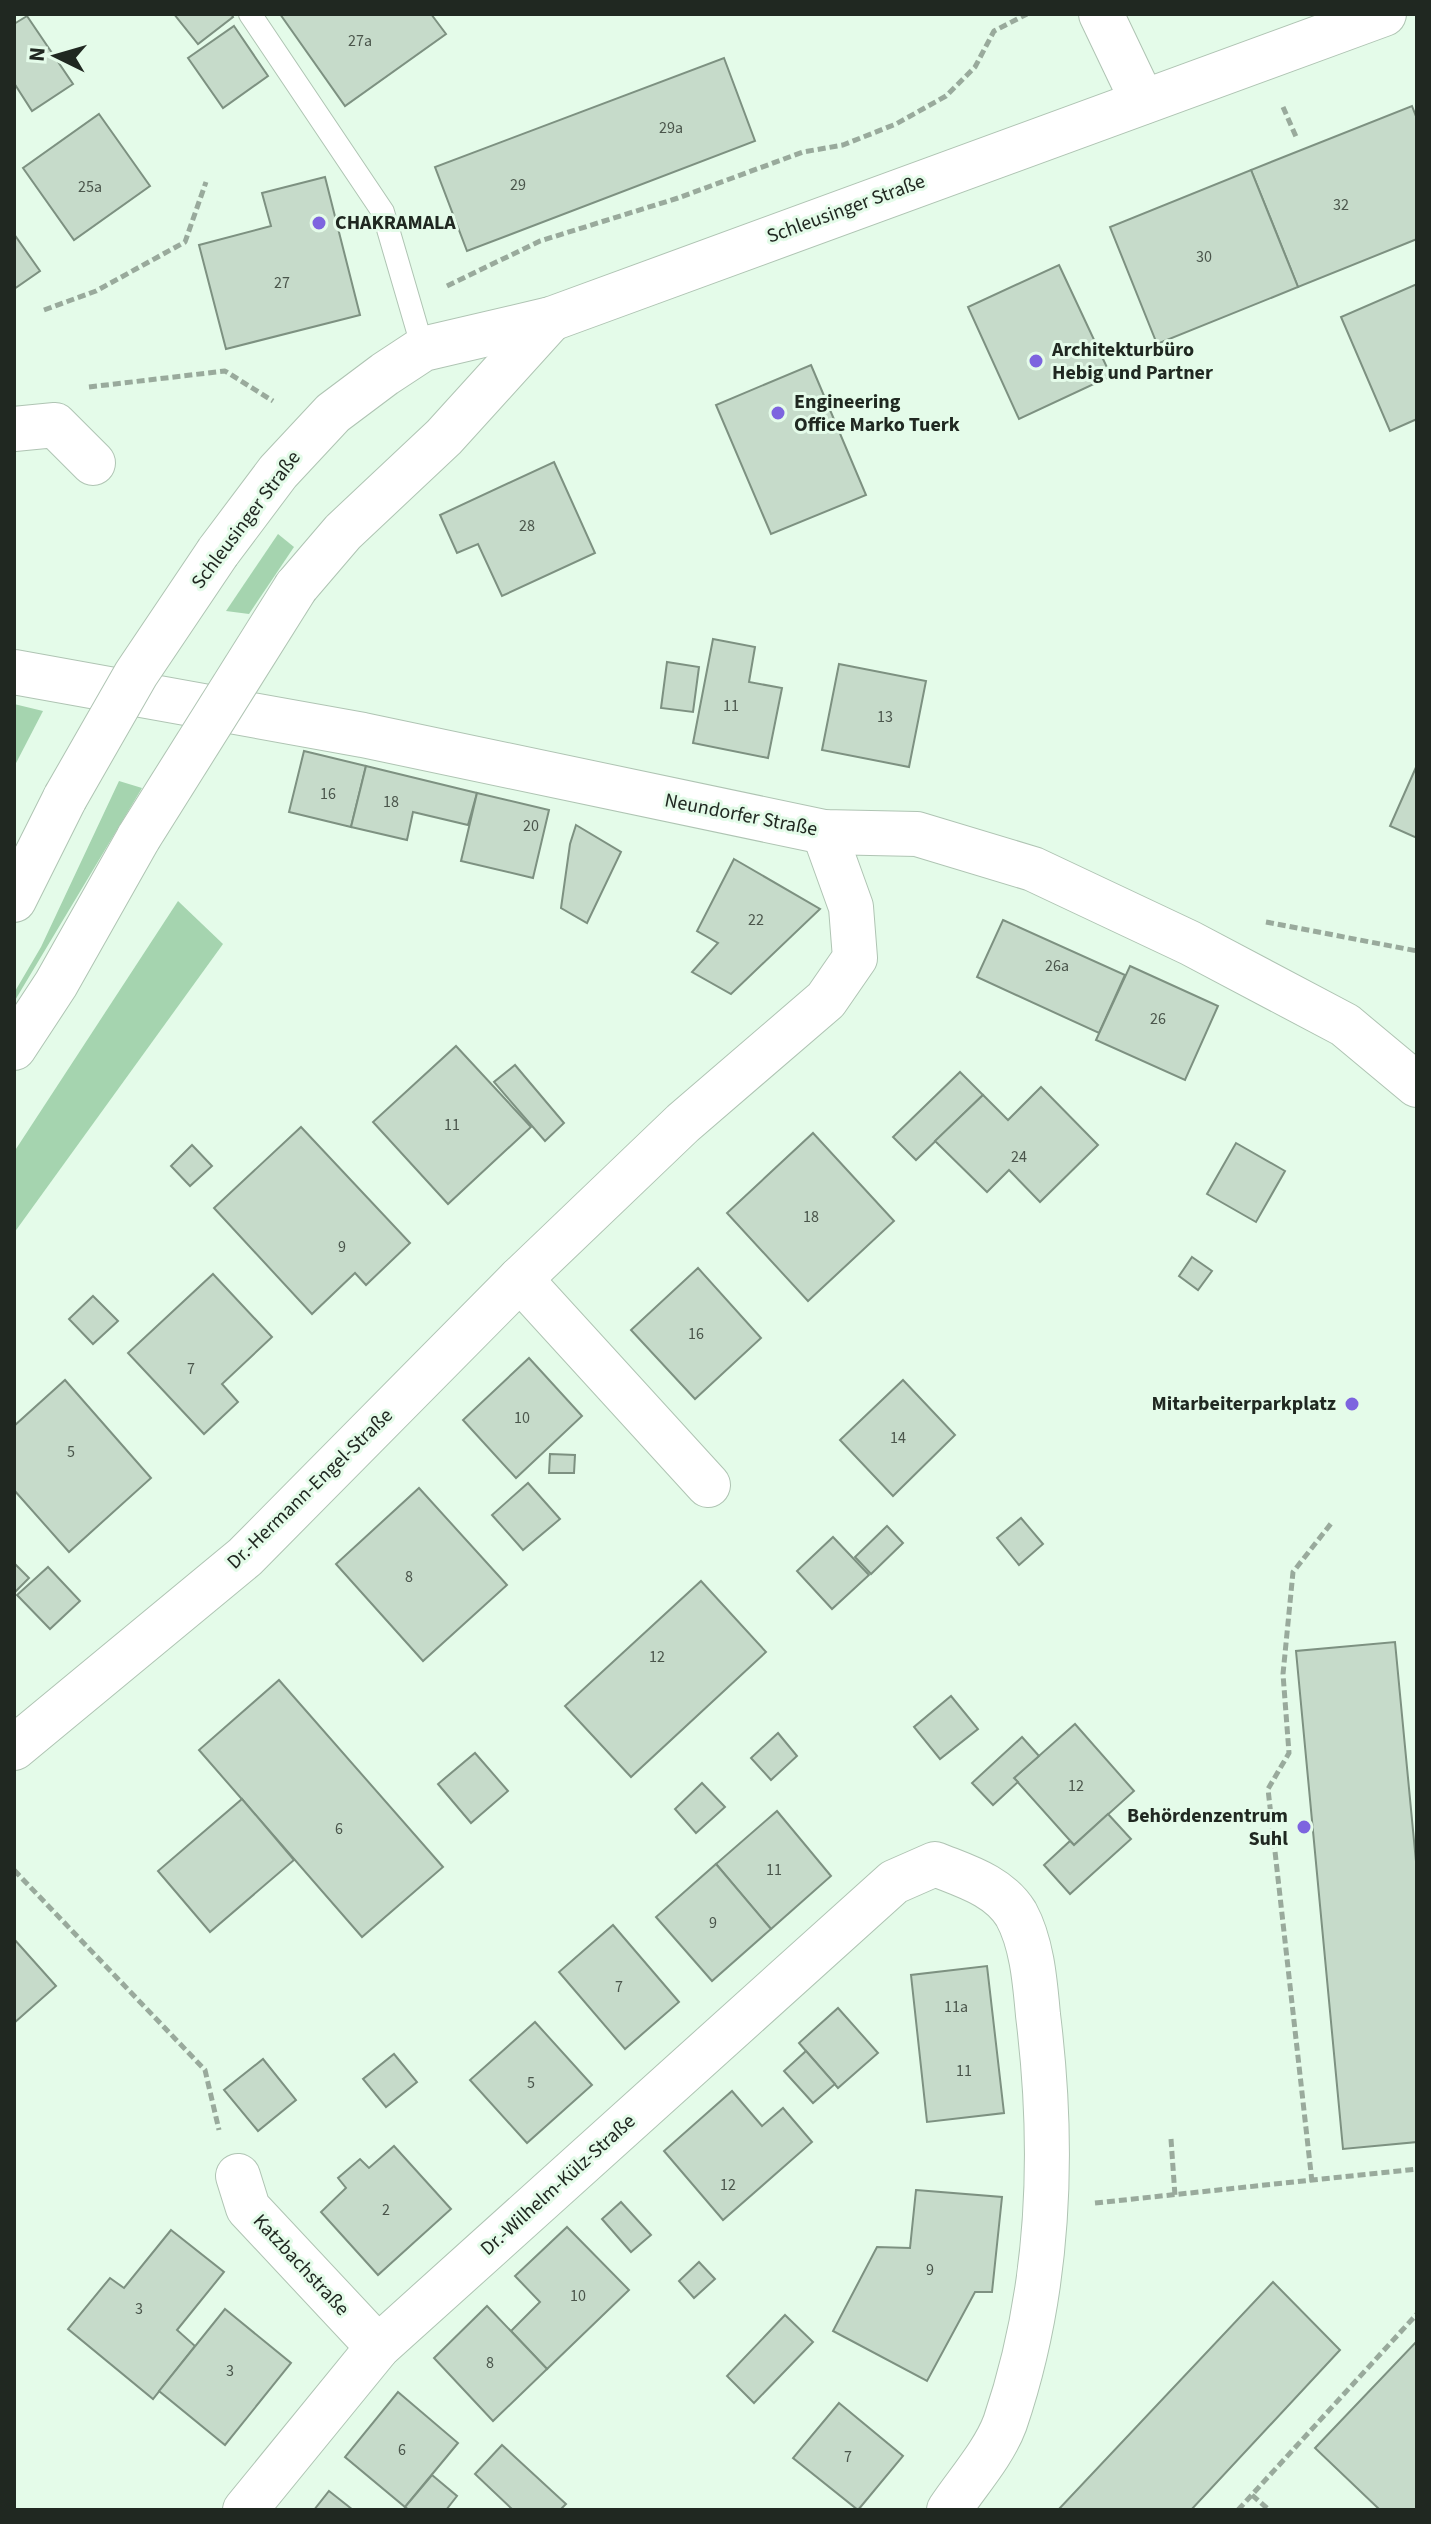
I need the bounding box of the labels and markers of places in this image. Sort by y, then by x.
place label: CHAKRAMALA [335,209,456,237]
marker: CHAKRAMALA [310,214,328,232]
place label: Architekturbüro Hebig und Partner [1051,336,1213,387]
marker: Architekturbüro Hebig und Partner [1027,352,1045,370]
place label: Engineering Office Marko Tuerk [794,388,960,439]
marker: Engineering Office Marko Tuerk [769,404,787,422]
place label: Mitarbeiterparkplatz [1152,1390,1336,1418]
marker: Mitarbeiterparkplatz [1343,1395,1361,1413]
place label: Behördenzentrum Suhl [1127,1802,1288,1853]
marker: Behördenzentrum Suhl [1295,1818,1313,1836]

